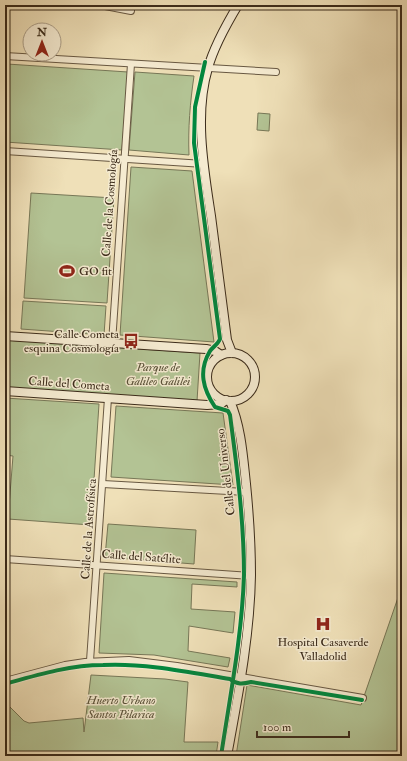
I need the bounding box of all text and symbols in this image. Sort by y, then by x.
north arrow [22,22,62,62]
text: N [36,26,48,39]
street label: Calle de la Cosmología [99,148,121,257]
sports icon: GO fit [58,262,76,280]
place label: GO fit [79,264,112,279]
place label: Calle Cometa esquina Cosmología [24,327,120,356]
bus stop icon: Calle Cometa esquina Cosmología [122,332,140,350]
park label: Parque de Galileo Galilei [126,360,191,389]
street label: Calle del Cometa [28,374,111,394]
street label: Calle del Universo [213,427,239,516]
street label: Calle de la Astrofísica [78,477,100,580]
street label: Calle del Satélite [101,547,181,567]
hospital icon: Hospital Casaverde Valladolid [314,615,332,633]
place label: Hospital Casaverde Valladolid [277,635,369,664]
park label: Huerto Urbano Santos Pilarica [85,693,156,722]
scale bar [257,713,349,739]
text: 100 m [263,720,292,735]

